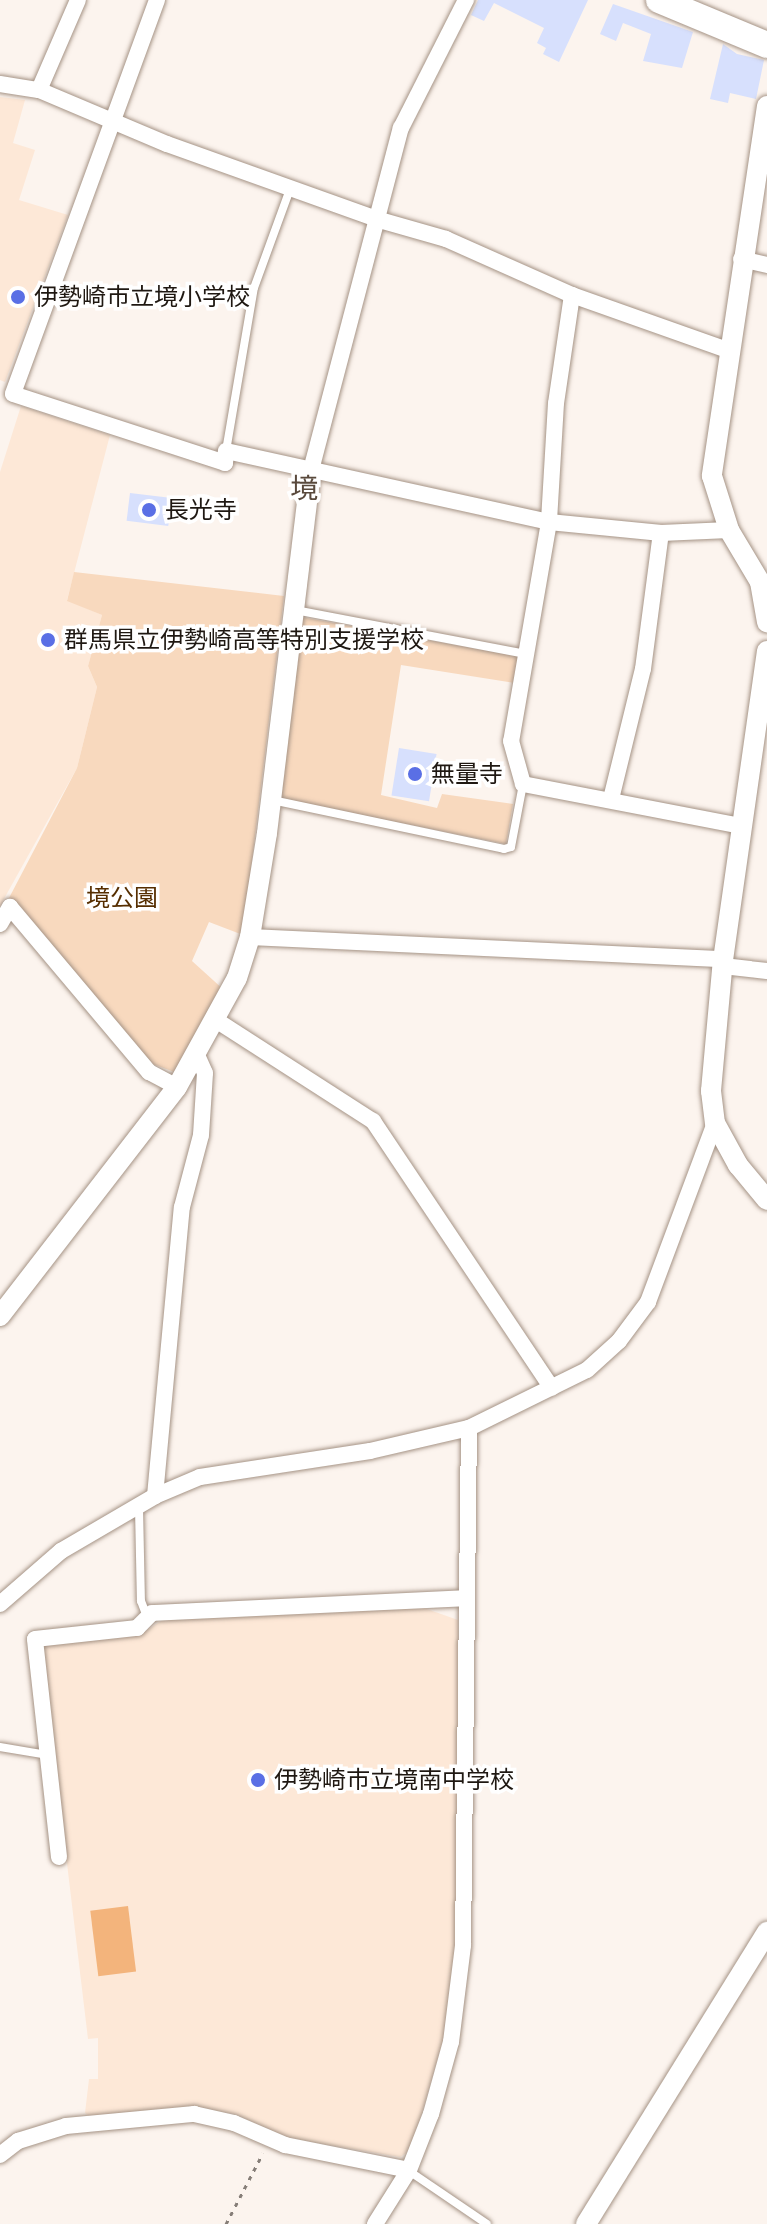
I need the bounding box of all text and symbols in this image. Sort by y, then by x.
place label: 伊勢崎市立境小学校 [34,283,250,311]
marker: 伊勢崎市立境小学校 [9,288,27,306]
district label: 境 [290,472,318,506]
place label: 長光寺 [165,496,237,524]
marker: 長光寺 [140,501,158,519]
place label: 群馬県立伊勢崎高等特別支援学校 [64,626,424,654]
marker: 群馬県立伊勢崎高等特別支援学校 [39,631,57,649]
place label: 無量寺 [431,760,503,788]
marker: 無量寺 [406,765,424,783]
park label: 境公園 [86,884,158,912]
place label: 伊勢崎市立境南中学校 [274,1766,514,1794]
marker: 伊勢崎市立境南中学校 [249,1771,267,1789]

